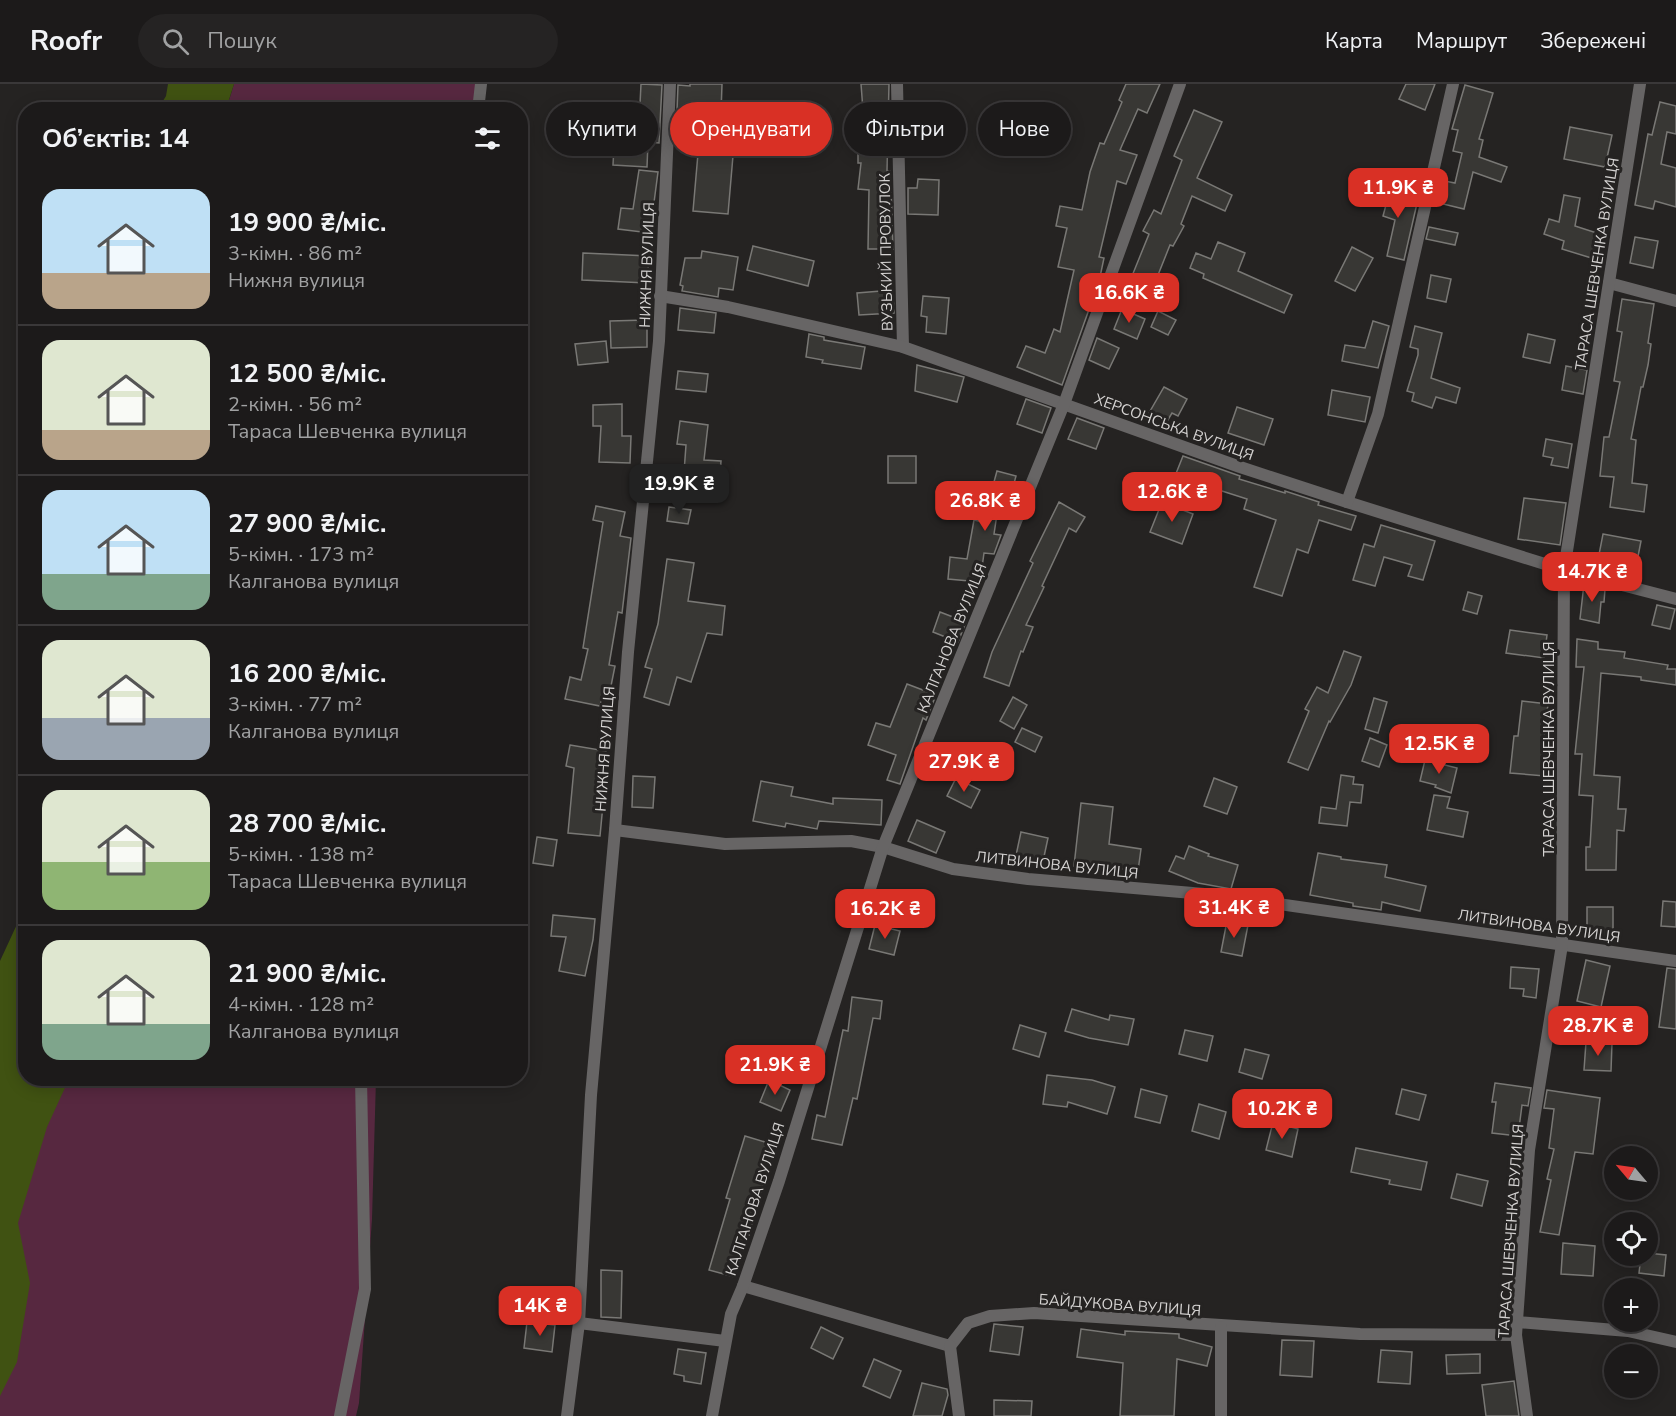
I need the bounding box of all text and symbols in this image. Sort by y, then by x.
search box [138,14,558,68]
text: Roofr [30,22,102,60]
icon: search [159,25,192,58]
text: Пошук [207,26,277,56]
text: Карта [1325,27,1383,55]
text: Маршрут [1416,27,1507,55]
text: Збережені [1540,27,1646,55]
chip: Купити [546,102,658,156]
chip: Орендувати [670,102,832,156]
chip: Фільтри [844,102,966,156]
chip: Нове [978,102,1071,156]
text: Об’єктів: 14 [42,121,189,156]
icon: filters [471,122,504,155]
street label: ТАРАСА ШЕВЧЕНКА ВУЛИЦЯ [1570,156,1624,372]
pin: 11.9K ₴ [1343,168,1453,219]
street label: ВУЗЬКИЙ ПРОВУЛОК [875,172,897,331]
text: 11.9K ₴ [1362,174,1434,201]
street label: НИЖНЯ ВУЛИЦЯ [635,202,659,328]
text: 19 900 ₴/міс. [228,205,386,240]
icon: home [90,213,162,285]
text: 3-кімн. · 86 m² [228,240,362,267]
text: Нижня вулиця [228,267,365,294]
pin: 16.6K ₴ [1074,273,1184,324]
text: 16.6K ₴ [1093,279,1165,306]
text: 12 500 ₴/міс. [228,356,386,391]
icon: home [90,364,162,436]
street label: ХЕРСОНСЬКА ВУЛИЦЯ [1092,389,1256,465]
text: 2-кімн. · 56 m² [228,391,362,418]
text: Тараса Шевченка вулиця [228,418,467,445]
pin: 19.9K ₴ [624,464,734,515]
text: 19.9K ₴ [643,470,715,497]
pin: 12.6K ₴ [1117,472,1227,523]
text: 12.6K ₴ [1136,478,1208,505]
pin: 26.8K ₴ [930,481,1040,532]
text: 26.8K ₴ [949,487,1021,514]
text: 27 900 ₴/міс. [228,506,386,541]
icon: home [90,514,162,586]
text: 5-кімн. · 173 m² [228,541,374,568]
pin: 14.7K ₴ [1537,552,1647,603]
text: 14.7K ₴ [1556,558,1628,585]
street label: КАЛГАНОВА ВУЛИЦЯ [913,560,991,716]
text: Калганова вулиця [228,568,399,595]
street label: ТАРАСА ШЕВЧЕНКА ВУЛИЦЯ [1539,642,1559,856]
text: 16 200 ₴/міс. [228,656,386,691]
icon: home [90,664,162,736]
street label: НИЖНЯ ВУЛИЦЯ [591,686,619,812]
text: 3-кімн. · 77 m² [228,691,362,718]
text: Калганова вулиця [228,718,399,745]
pin: 12.5K ₴ [1384,724,1494,775]
text: 12.5K ₴ [1403,730,1475,757]
pin: 27.9K ₴ [909,742,1019,793]
text: 27.9K ₴ [928,748,1000,775]
text: 28 700 ₴/міс. [228,806,386,841]
icon: home [90,814,162,886]
text: 5-кімн. · 138 m² [228,841,374,868]
street label: ЛИТВИНОВА ВУЛИЦЯ [975,847,1139,883]
text: Тараса Шевченка вулиця [228,868,467,895]
pin: 31.4K ₴ [1179,888,1289,939]
pin: 16.2K ₴ [830,889,940,940]
text: 31.4K ₴ [1198,894,1270,921]
text: 16.2K ₴ [849,895,921,922]
street label: ЛИТВИНОВА ВУЛИЦЯ [1457,905,1621,947]
text: 21 900 ₴/міс. [228,956,386,991]
icon: home [90,964,162,1036]
text: 4-кімн. · 128 m² [228,991,374,1018]
pin: 28.7K ₴ [1543,1006,1653,1057]
text: 28.7K ₴ [1562,1012,1634,1039]
text: Калганова вулиця [228,1018,399,1045]
pin: 21.9K ₴ [720,1045,830,1096]
text: 21.9K ₴ [739,1051,811,1078]
pin: 10.2K ₴ [1227,1089,1337,1140]
text: 10.2K ₴ [1246,1095,1318,1122]
street label: КАЛГАНОВА ВУЛИЦЯ [721,1120,789,1278]
street label: ТАРАСА ШЕВЧЕНКА ВУЛИЦЯ [1494,1123,1528,1339]
north arrow [1604,1146,1658,1200]
map controls [1604,1146,1658,1398]
button: locate [1604,1212,1658,1266]
button: + [1604,1278,1658,1332]
pin: 14K ₴ [498,1286,582,1337]
street label: БАЙДУКОВА ВУЛИЦЯ [1038,1289,1202,1321]
text: 14K ₴ [513,1292,567,1319]
button: − [1604,1344,1658,1398]

